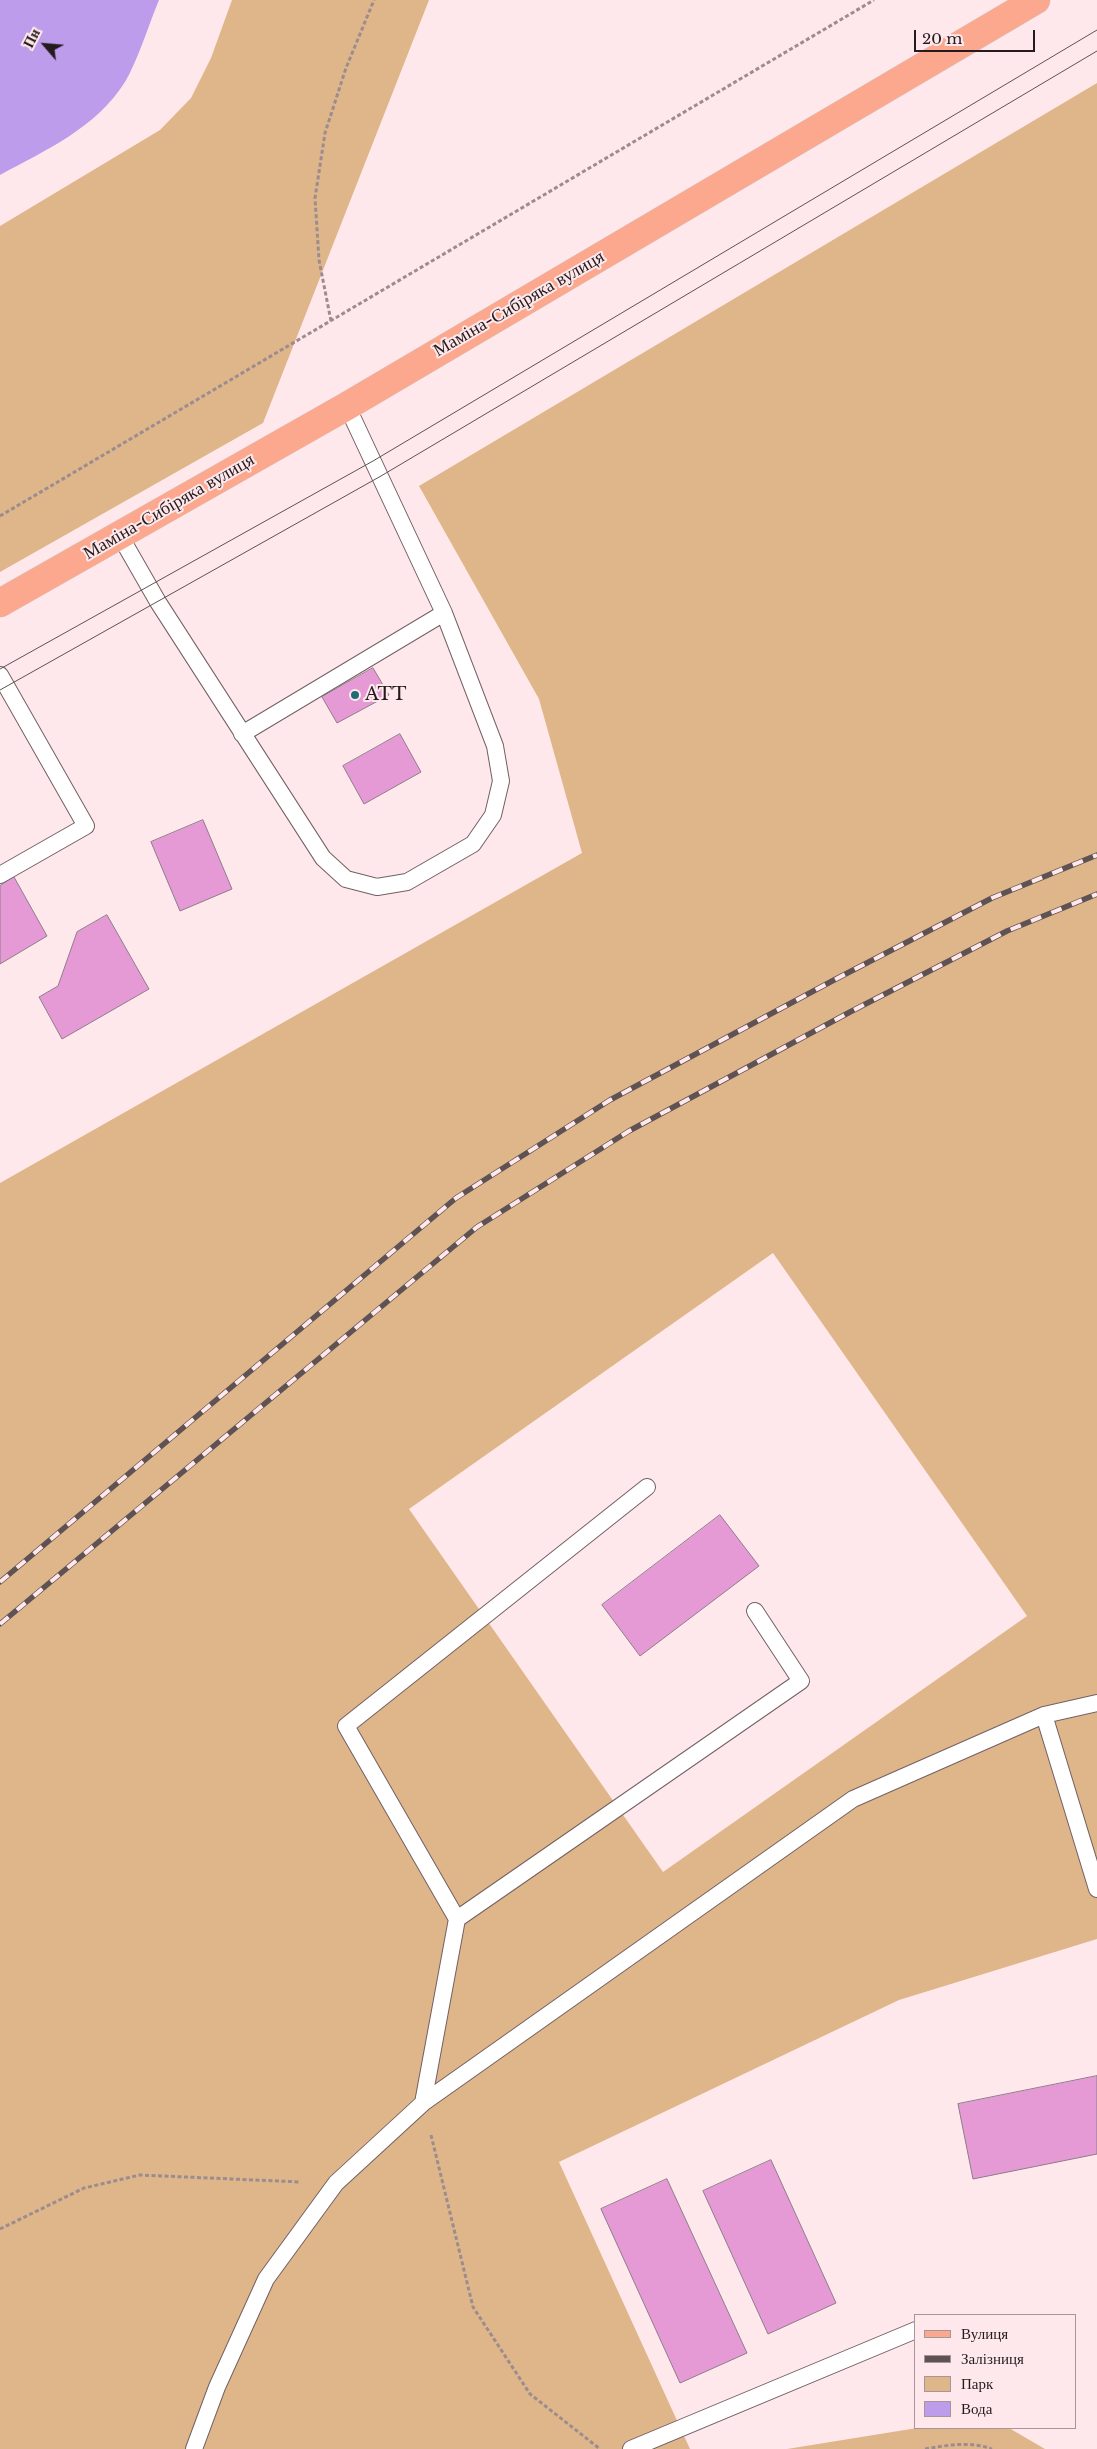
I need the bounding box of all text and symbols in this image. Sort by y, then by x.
north arrow [20,20,70,70]
scale bar [917,20,1038,52]
text: Пн [19,26,44,51]
text: 20 m [922,29,962,48]
street label: Маміна-Сибіряка вулиця [430,246,608,362]
street label: Маміна-Сибіряка вулиця [80,449,258,565]
place label: ATT [365,684,406,706]
marker: ATT [349,689,361,701]
legend [914,2314,1077,2429]
text: Вулиця [961,2324,1008,2343]
text: Залізниця [961,2349,1024,2368]
text: Парк [961,2374,993,2393]
text: Вода [961,2399,992,2418]

